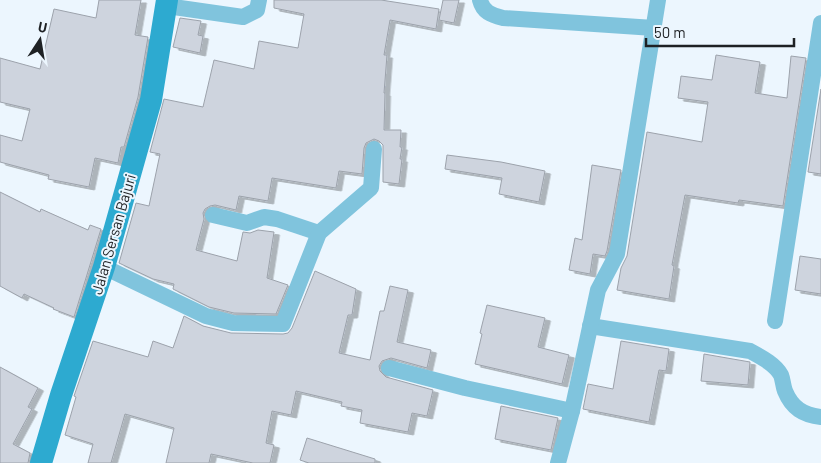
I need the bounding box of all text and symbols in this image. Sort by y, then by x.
north arrow [15,15,65,65]
scale bar [646,15,794,47]
text: U [37,18,49,36]
text: 50 m [654,23,686,41]
street label: Jalan Sersan Bajuri [87,172,139,296]

